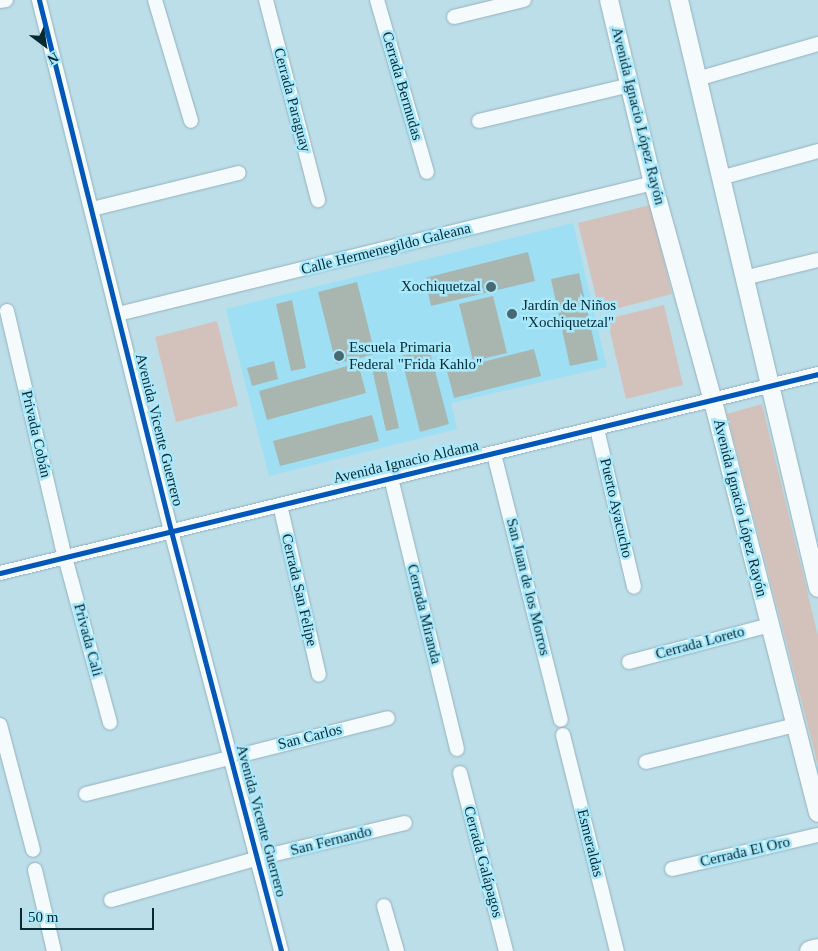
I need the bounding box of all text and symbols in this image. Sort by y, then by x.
north arrow [20,20,70,70]
street label: Avenida Ignacio López Rayón [607,25,669,207]
street label: Cerrada Bermudas [378,30,426,142]
street label: Cerrada Paraguay [269,46,315,154]
text: N [45,49,61,67]
street label: Calle Hermenegildo Galeana [299,219,473,279]
place label: Xochiquetzal [401,278,481,296]
marker: Xochiquetzal [485,281,497,293]
place label: Jardín de Niños "Xochiquetzal" [522,296,616,331]
marker: Jardín de Niños "Xochiquetzal" [506,308,518,320]
place label: Escuela Primaria Federal "Frida Kahlo" [349,338,482,373]
marker: Escuela Primaria Federal "Frida Kahlo" [333,350,345,362]
street label: Avenida Vicente Guerrero [131,352,187,508]
street label: Privada Cobán [17,389,55,479]
street label: Avenida Ignacio López Rayón [709,417,771,599]
street label: Avenida Ignacio Aldama [331,436,481,488]
street label: Puerto Ayacucho [596,456,636,560]
street label: San Juan de los Morros [502,517,554,657]
street label: Cerrada San Felipe [277,532,321,648]
street label: Cerrada Miranda [403,562,445,666]
street label: Privada Cali [70,602,106,678]
street label: Cerrada Loreto [654,623,746,663]
street label: San Carlos [276,720,344,754]
street label: Avenida Vicente Guerrero [232,743,290,899]
street label: Cerrada Galápagos [459,804,507,920]
street label: Esmeraldas [573,807,607,879]
street label: San Fernando [289,822,373,860]
street label: Cerrada El Oro [698,833,792,871]
scale bar [22,898,156,930]
text: 50 m [28,909,58,925]

